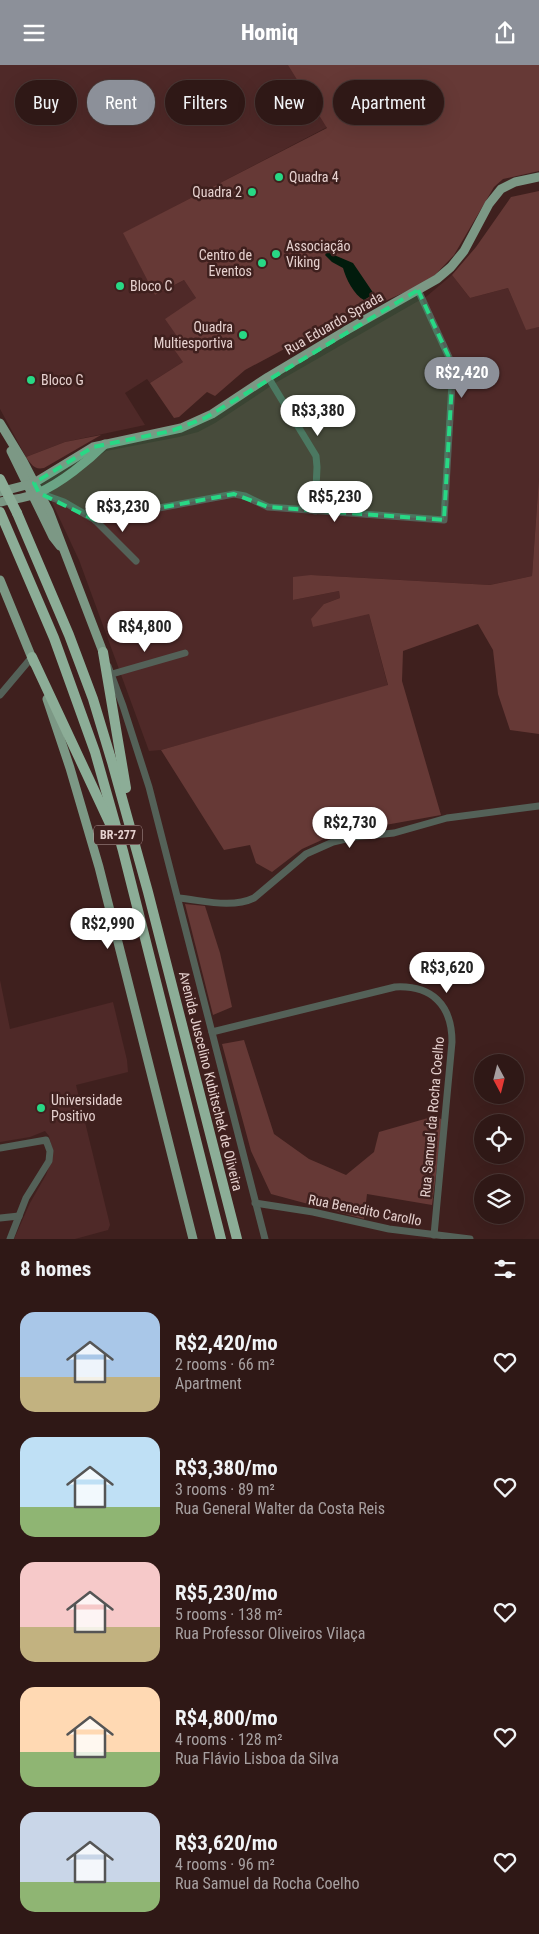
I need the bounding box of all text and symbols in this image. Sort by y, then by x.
icon: menu [20,19,48,47]
icon: share [491,19,519,47]
text: Homiq [241,20,298,45]
chip: Buy [15,80,77,125]
chip: Rent [87,80,155,125]
chip: Filters [165,80,245,125]
chip: New [255,80,323,125]
chip: Apartment [333,80,444,125]
place label: Quadra 4 [289,169,339,185]
marker: Quadra 4 [273,171,285,183]
place label: Quadra 2 [192,184,242,200]
marker: Quadra 2 [246,186,258,198]
place label: Associação Viking [286,238,350,270]
place label: Centro de Eventos [199,247,252,279]
marker: Associação Viking [270,248,282,260]
marker: Centro de Eventos [256,257,268,269]
place label: Bloco C [130,278,173,294]
marker: Bloco C [114,280,126,292]
street label: Rua Eduardo Sprada [282,288,386,358]
place label: Quadra Multiesportiva [154,319,233,351]
marker: Quadra Multiesportiva [237,329,249,341]
pin: R$2,420 [416,357,508,399]
text: R$2,420 [435,363,489,382]
place label: Bloco G [41,372,84,388]
marker: Bloco G [25,374,37,386]
pin: R$3,380 [272,395,364,437]
text: R$3,380 [291,401,345,420]
pin: R$5,230 [289,481,381,523]
text: R$5,230 [308,487,362,506]
pin: R$3,230 [77,491,169,533]
text: R$3,230 [96,497,150,516]
pin: R$4,800 [99,611,191,653]
text: R$4,800 [118,617,172,636]
pin: R$2,730 [304,807,396,849]
text: R$2,730 [323,813,377,832]
road number: BR-277 [94,825,142,845]
pin: R$2,990 [62,907,154,950]
text: R$2,990 [81,914,135,933]
pin: R$3,620 [401,951,493,994]
text: R$3,620 [420,958,474,977]
street label: Avenida Juscelino Kubitschek de Oliveira [176,970,246,1192]
street label: Rua Samuel da Rocha Coelho [417,1036,447,1198]
north arrow [474,1054,524,1104]
map controls [474,1054,524,1224]
place label: Universidade Positivo [51,1092,123,1124]
marker: Universidade Positivo [35,1102,47,1114]
button: locate [474,1114,524,1164]
button: layers [474,1174,524,1224]
street label: Rua Benedito Carollo [307,1191,423,1229]
icon: filters [491,1255,519,1283]
text: 8 homes [20,1257,91,1281]
text: R$2,420/mo [175,1331,278,1355]
icon: home [60,1332,120,1392]
icon: heart [491,1348,519,1376]
text: 2 rooms · 66 m² [175,1355,275,1374]
text: Apartment [175,1374,242,1393]
text: R$3,380/mo [175,1456,278,1480]
icon: home [60,1457,120,1517]
icon: heart [491,1473,519,1501]
text: 3 rooms · 89 m² [175,1480,275,1499]
text: Rua General Walter da Costa Reis [175,1499,385,1518]
text: R$5,230/mo [175,1581,278,1605]
icon: home [60,1582,120,1642]
icon: heart [491,1598,519,1626]
text: 5 rooms · 138 m² [175,1605,283,1624]
text: Rua Professor Oliveiros Vilaça [175,1624,365,1643]
text: R$4,800/mo [175,1706,278,1730]
icon: home [60,1707,120,1767]
icon: heart [491,1723,519,1751]
text: 4 rooms · 128 m² [175,1730,283,1749]
text: Rua Flávio Lisboa da Silva [175,1749,339,1768]
text: R$3,620/mo [175,1831,278,1855]
icon: home [60,1832,120,1892]
icon: heart [491,1848,519,1876]
text: 4 rooms · 96 m² [175,1855,275,1874]
text: Rua Samuel da Rocha Coelho [175,1874,359,1893]

